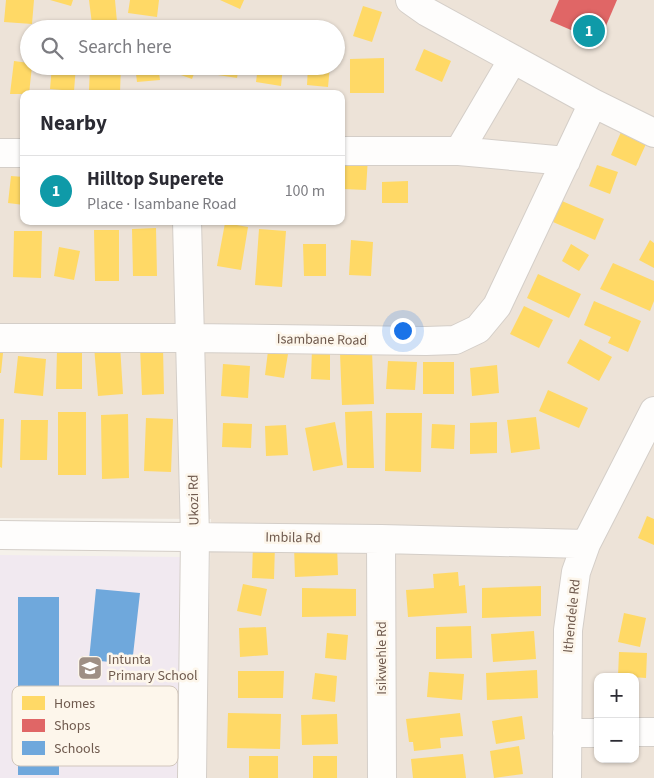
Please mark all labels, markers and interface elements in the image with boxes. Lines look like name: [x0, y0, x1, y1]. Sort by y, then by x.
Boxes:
pin: 1: [573, 12, 605, 50]
search box: [20, 20, 345, 75]
icon: search: [38, 34, 66, 62]
text: Search here: [78, 34, 172, 61]
text: Nearby: [40, 108, 107, 138]
text: Hilltop Superete: [87, 166, 224, 193]
text: 1: [52, 180, 60, 202]
text: 100 m: [285, 180, 325, 202]
text: Place · Isambane Road: [87, 193, 237, 215]
your location: [390, 318, 416, 344]
street label: Isambane Road: [277, 329, 367, 351]
street label: Ukozi Rd: [184, 474, 204, 526]
street label: Imbila Rd: [265, 528, 321, 548]
street label: Ithendele Rd: [558, 578, 586, 654]
street label: Isikwehle Rd: [372, 621, 392, 695]
place label: Intunta Primary School: [108, 650, 198, 686]
school or university icon: Intunta Primary School: [77, 655, 103, 681]
map controls: [594, 673, 639, 763]
button: +: [594, 673, 639, 718]
legend: [12, 686, 178, 766]
text: Homes: [54, 694, 95, 714]
text: Shops: [54, 716, 90, 736]
button: −: [594, 718, 639, 763]
text: Schools: [54, 739, 100, 759]

